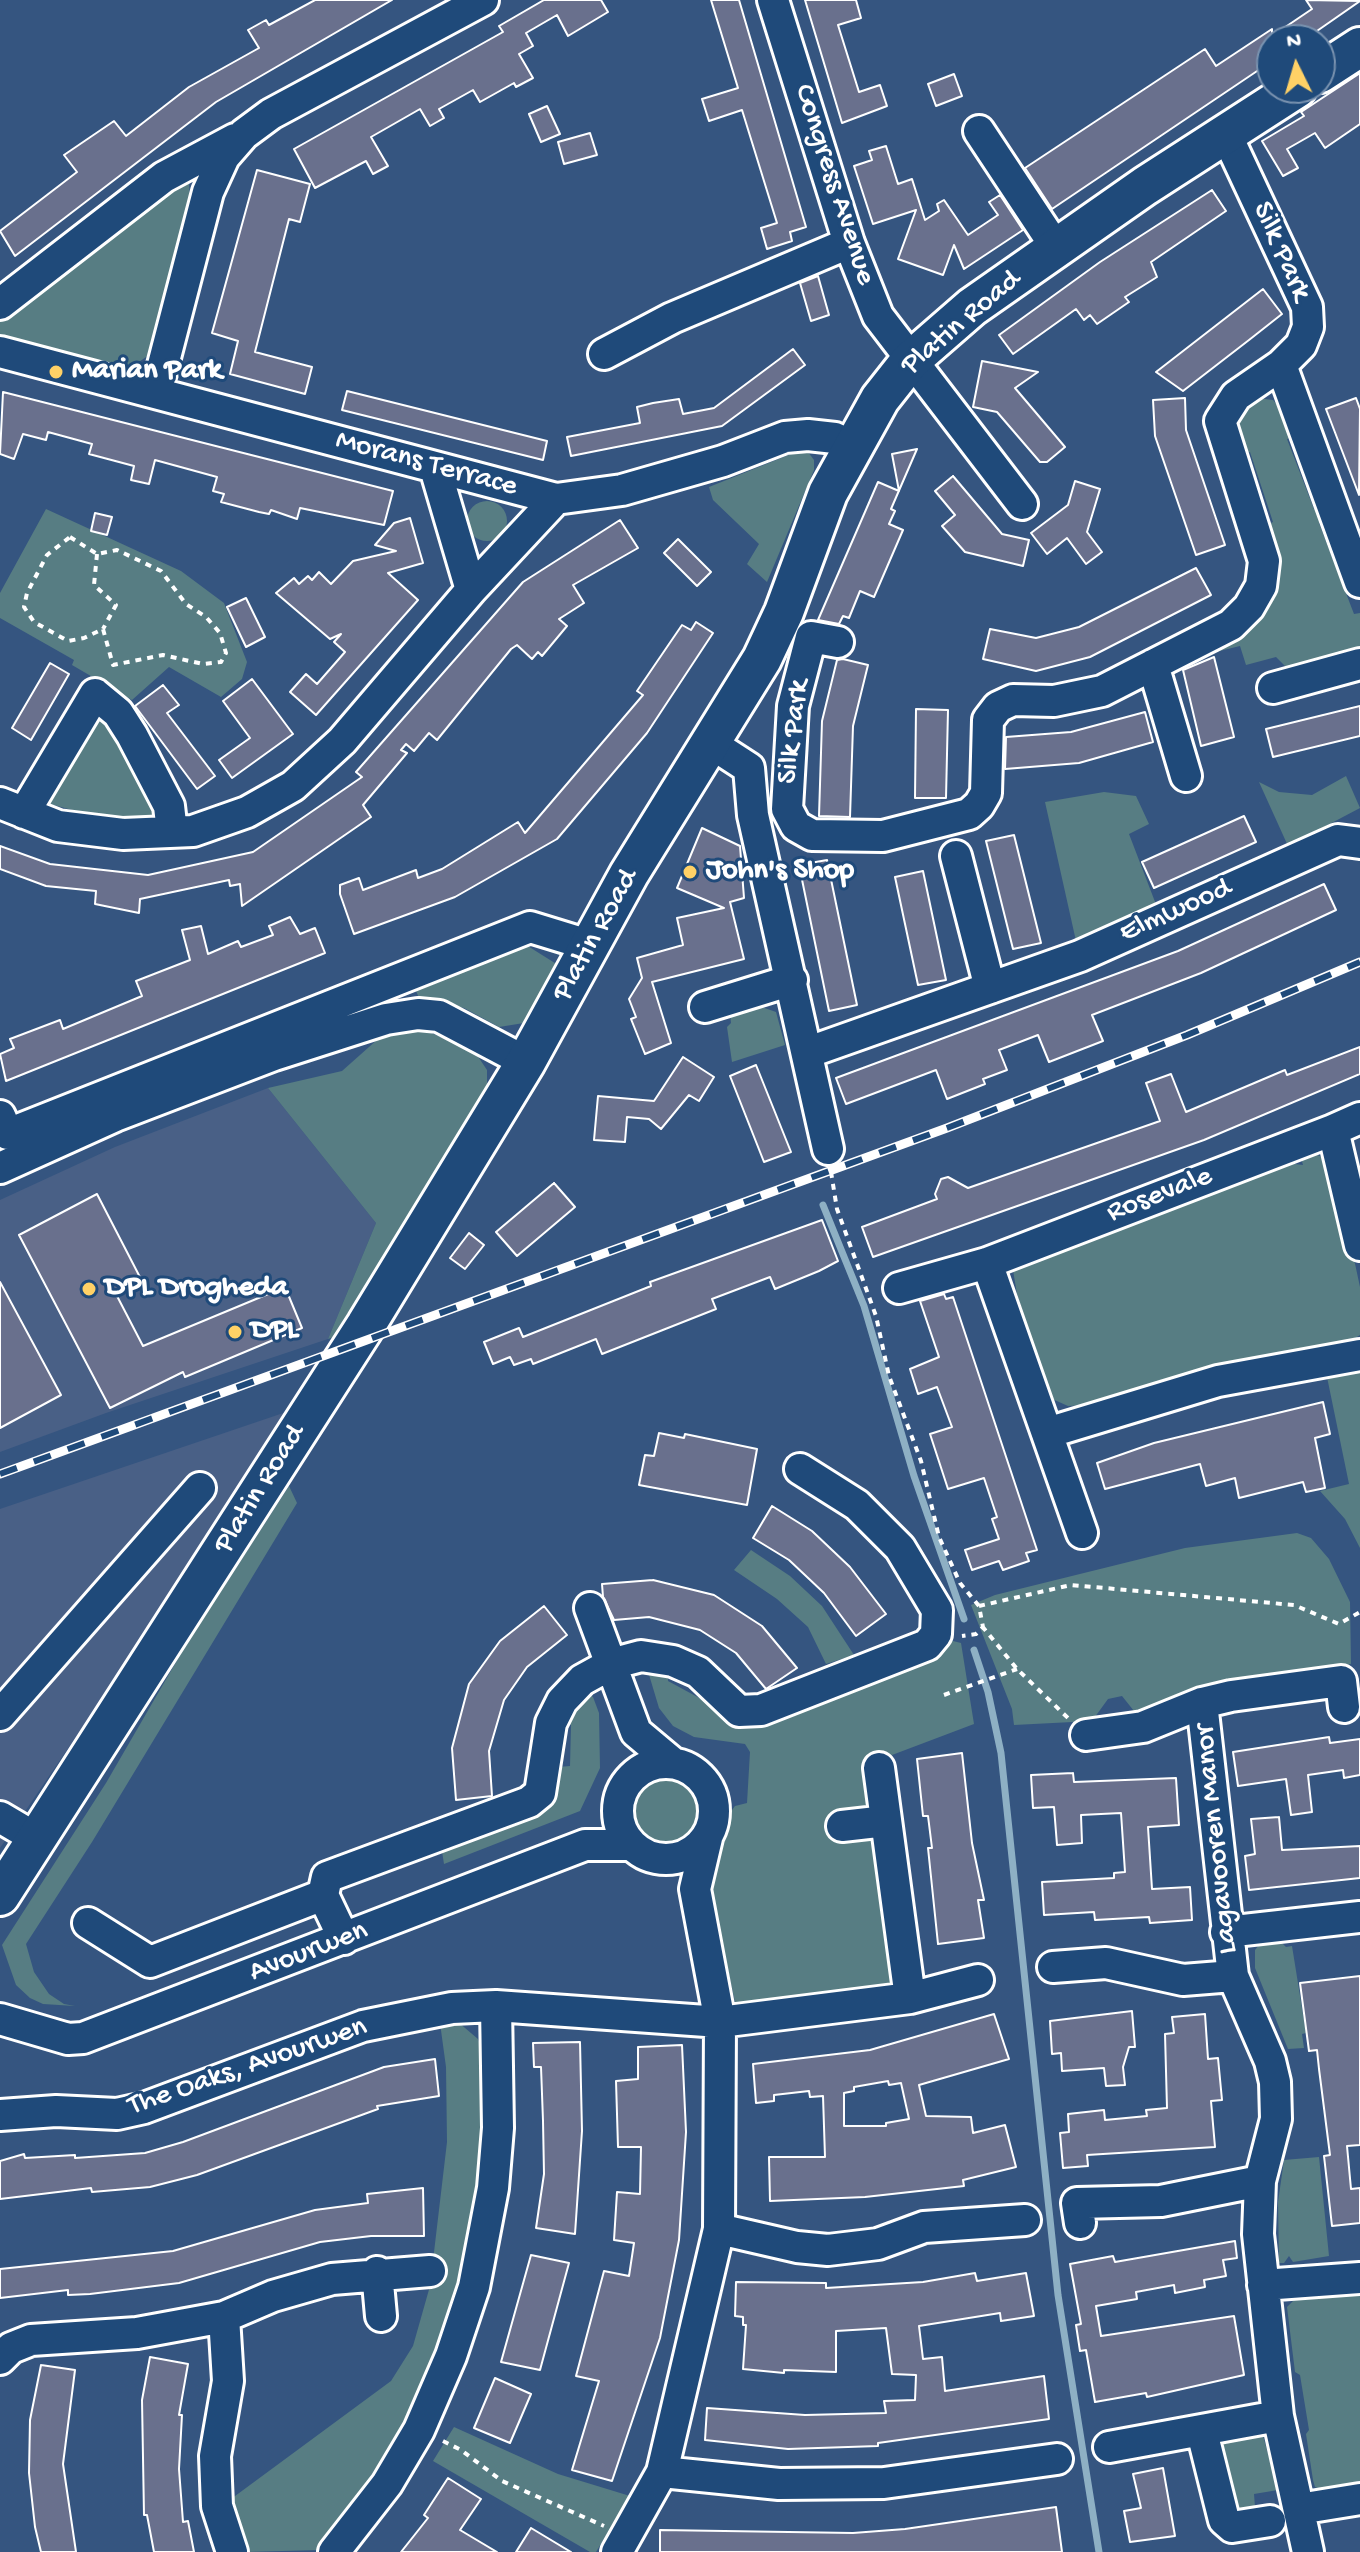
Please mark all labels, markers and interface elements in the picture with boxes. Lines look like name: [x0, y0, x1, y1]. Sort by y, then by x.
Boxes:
north arrow: [1256, 24, 1336, 104]
text: N: [1286, 29, 1302, 56]
street label: Congress Avenue: [784, 80, 882, 290]
street label: Silk Park: [1242, 197, 1318, 307]
street label: Platin Road: [895, 263, 1029, 385]
place label: Marian Park: [72, 354, 222, 390]
marker: Marian Park: [47, 363, 65, 381]
street label: Morans Terrace: [331, 423, 521, 507]
street label: Silk Park: [771, 678, 819, 786]
place label: John's Shop: [706, 854, 854, 890]
marker: John's Shop: [681, 863, 699, 881]
street label: Platin Road: [546, 864, 648, 1008]
street label: Elmwood: [1115, 871, 1237, 953]
street label: Rosevale: [1102, 1160, 1218, 1232]
place label: DPL Drogheda: [105, 1271, 288, 1307]
marker: DPL Drogheda: [80, 1280, 98, 1298]
place label: DPL: [251, 1314, 298, 1350]
marker: DPL: [226, 1323, 244, 1341]
street label: Platin Road: [207, 1419, 315, 1561]
street label: Lagavooren Manor: [1188, 1722, 1248, 1956]
street label: Avourwen: [245, 1914, 373, 1992]
street label: The Oaks, Avourwen: [124, 2010, 372, 2126]

